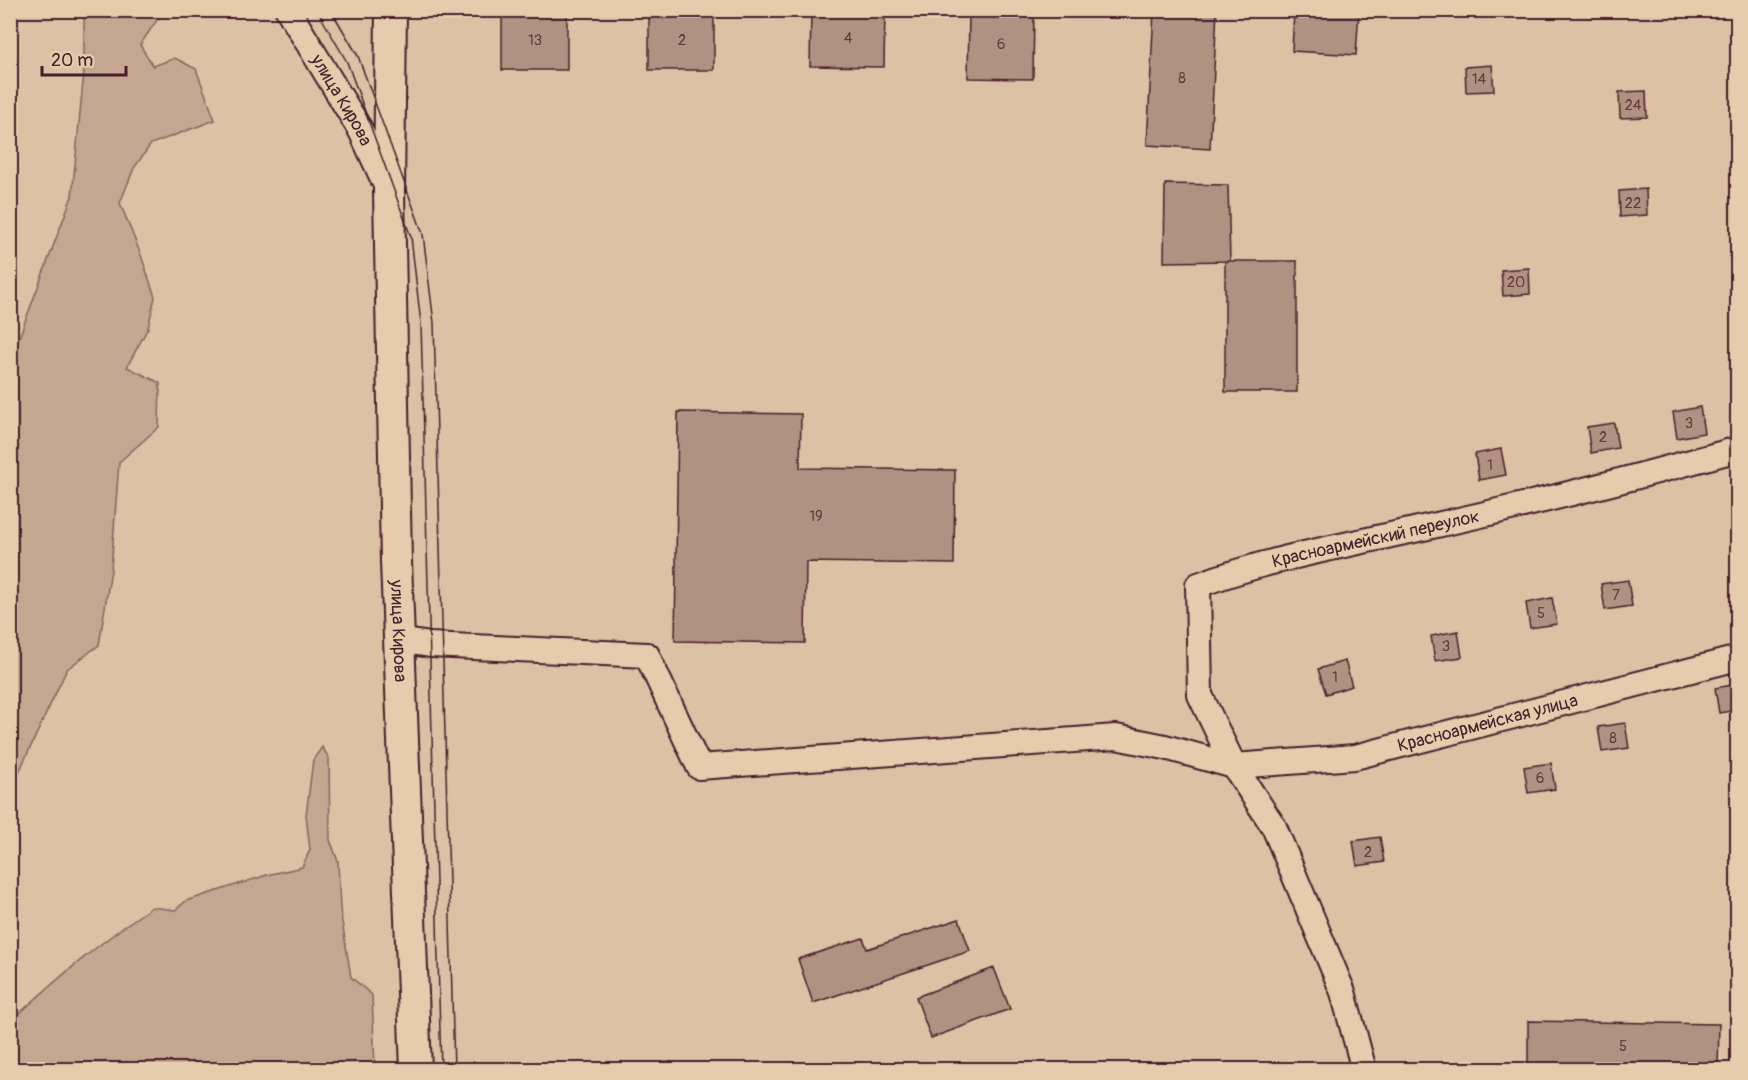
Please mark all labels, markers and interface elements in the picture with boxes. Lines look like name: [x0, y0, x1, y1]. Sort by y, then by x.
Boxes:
house number: 4: [844, 29, 853, 48]
house number: 13: [528, 31, 542, 50]
house number: 2: [678, 31, 686, 50]
house number: 6: [997, 35, 1005, 54]
scale bar: [42, 39, 126, 77]
text: 20 m: [51, 49, 93, 72]
street label: улица Кирова: [305, 49, 378, 149]
house number: 8: [1178, 69, 1186, 88]
house number: 14: [1472, 70, 1487, 89]
house number: 24: [1624, 96, 1642, 115]
house number: 22: [1625, 194, 1641, 213]
house number: 20: [1507, 273, 1525, 292]
house number: 3: [1685, 414, 1693, 433]
house number: 2: [1599, 428, 1607, 447]
house number: 1: [1487, 456, 1493, 475]
street label: Красноармейский переулок: [1269, 504, 1482, 573]
house number: 19: [809, 507, 823, 526]
street label: улица Кирова: [385, 578, 412, 683]
house number: 7: [1612, 586, 1620, 605]
house number: 5: [1537, 604, 1545, 623]
house number: 3: [1442, 637, 1450, 656]
house number: 1: [1332, 668, 1338, 687]
street label: Красноармейская улица: [1395, 688, 1580, 757]
house number: 8: [1609, 729, 1617, 748]
house number: 6: [1536, 769, 1544, 788]
house number: 2: [1364, 843, 1372, 862]
house number: 5: [1619, 1037, 1627, 1056]

